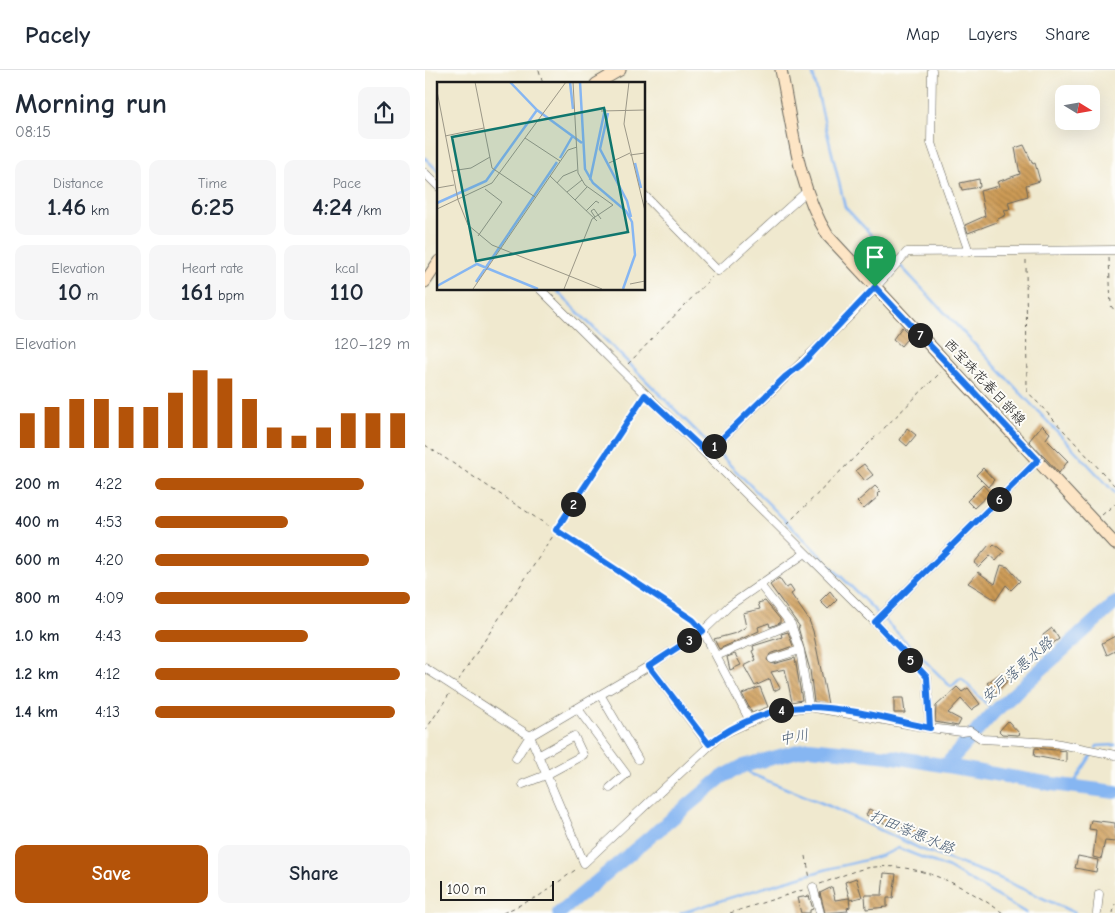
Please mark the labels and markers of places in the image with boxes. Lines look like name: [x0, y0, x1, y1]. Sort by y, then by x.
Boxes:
pin: [854, 236, 896, 287]
pin: 7: [907, 322, 933, 348]
pin: 1: [701, 434, 727, 458]
pin: 6: [987, 486, 1011, 512]
pin: 2: [561, 492, 585, 516]
pin: 3: [677, 628, 701, 652]
pin: 5: [897, 648, 923, 672]
pin: 4: [769, 698, 793, 722]

